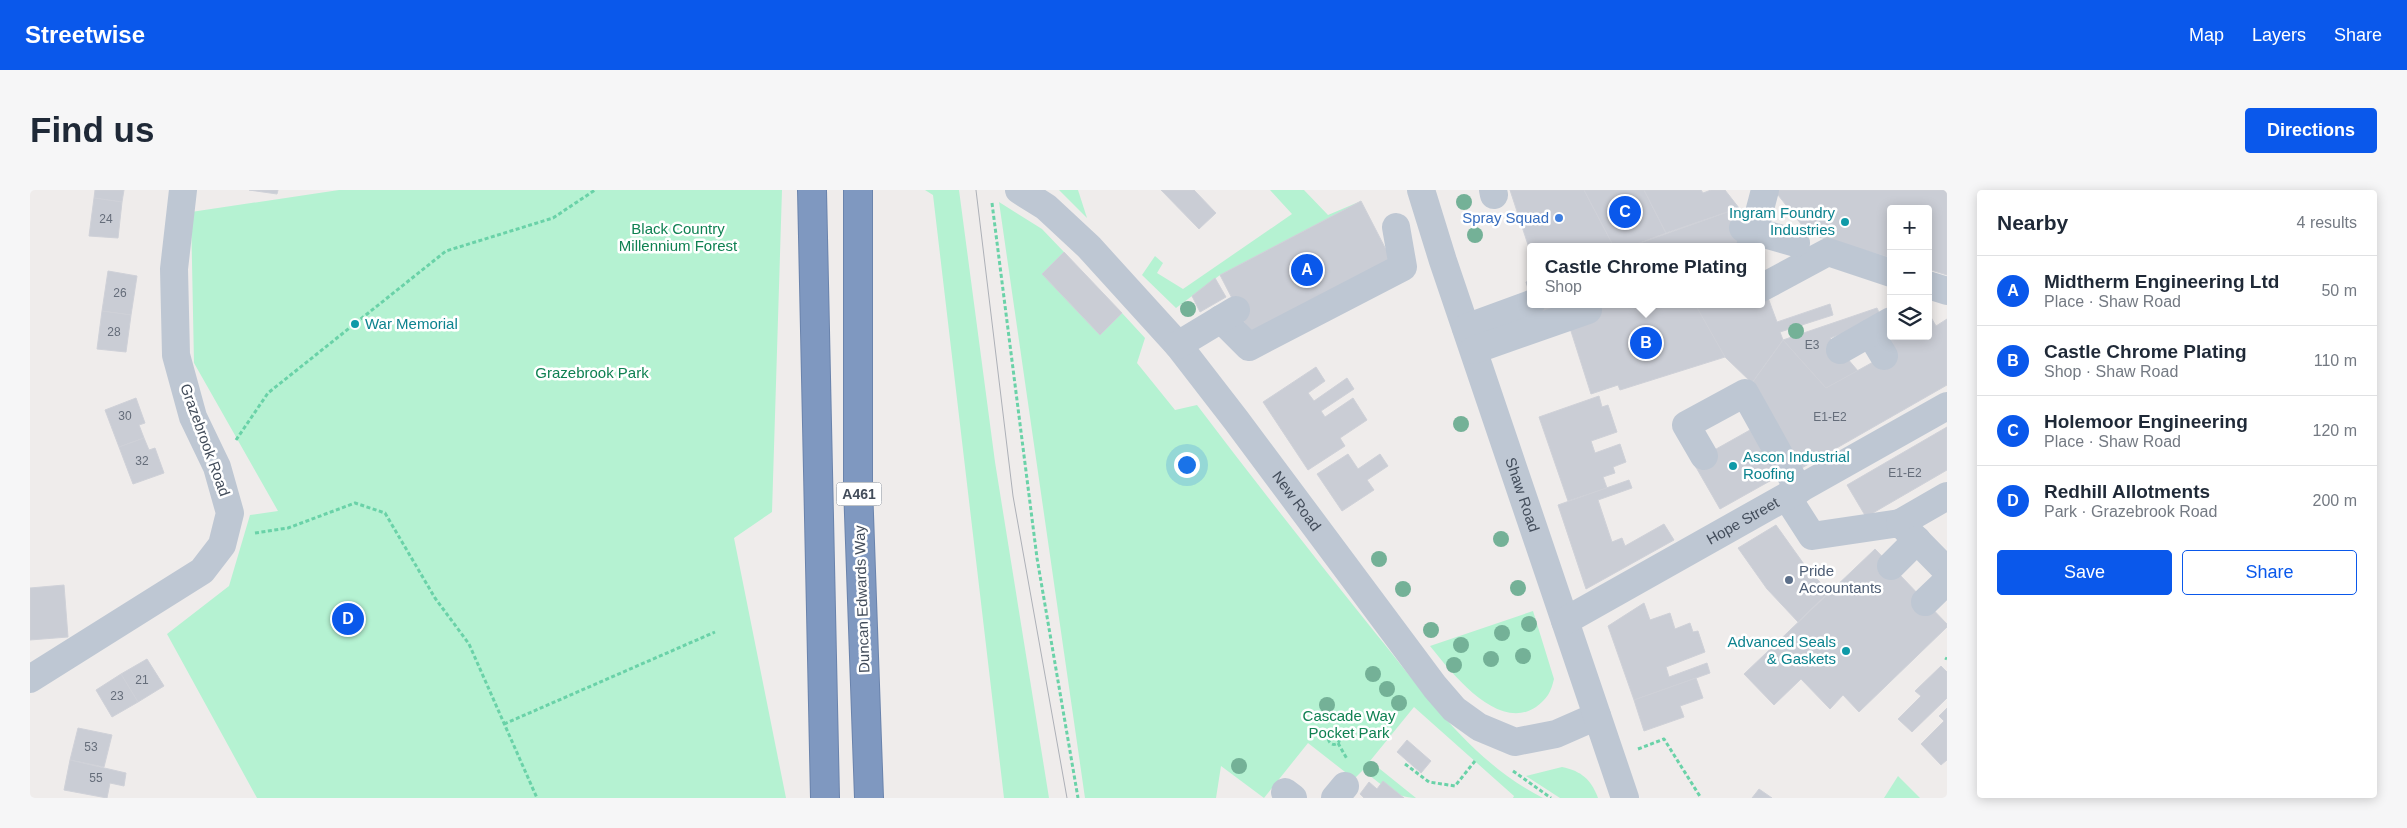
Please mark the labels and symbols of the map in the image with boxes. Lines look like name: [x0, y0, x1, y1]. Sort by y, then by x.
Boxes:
pin: C: [1609, 193, 1641, 231]
place label: Ingram Foundry Industries: [1729, 204, 1835, 238]
place label: Spray Squad: [1462, 209, 1549, 226]
house number: 24: [99, 212, 113, 226]
marker: Spray Squad: [1553, 212, 1565, 224]
marker: Ingram Foundry Industries: [1839, 216, 1851, 228]
park label: Black Country Millennium Forest: [619, 220, 738, 254]
pin: A: [1291, 251, 1323, 289]
house number: 26: [113, 286, 127, 300]
place label: War Memorial: [365, 315, 458, 332]
marker: War Memorial: [349, 318, 361, 330]
pin: B: [1630, 324, 1662, 362]
house number: 28: [107, 325, 121, 339]
house number: E3: [1805, 338, 1820, 352]
park label: Grazebrook Park: [535, 364, 649, 381]
street label: Grazebrook Road: [177, 381, 234, 498]
house number: 30: [118, 409, 132, 423]
house number: E1-E2: [1813, 410, 1847, 424]
place label: Ascon Industrial Roofing: [1743, 448, 1850, 482]
your location: [1174, 452, 1200, 478]
house number: 32: [135, 454, 149, 468]
street label: Shaw Road: [1502, 455, 1543, 534]
marker: Ascon Industrial Roofing: [1727, 460, 1739, 472]
house number: E1-E2: [1888, 466, 1922, 480]
street label: New Road: [1269, 468, 1325, 534]
road number: A461: [836, 482, 882, 506]
street label: Hope Street: [1703, 493, 1782, 548]
street label: Duncan Edwards Way: [850, 524, 873, 673]
place label: Pride Accountants: [1799, 562, 1882, 596]
marker: Pride Accountants: [1783, 574, 1795, 586]
pin: D: [332, 600, 364, 638]
place label: Advanced Seals & Gaskets: [1728, 633, 1836, 667]
marker: Advanced Seals & Gaskets: [1840, 645, 1852, 657]
house number: 21: [135, 673, 149, 687]
house number: 23: [110, 689, 124, 703]
park label: Cascade Way Pocket Park: [1303, 707, 1396, 741]
house number: 53: [84, 740, 98, 754]
house number: 55: [89, 771, 103, 785]

